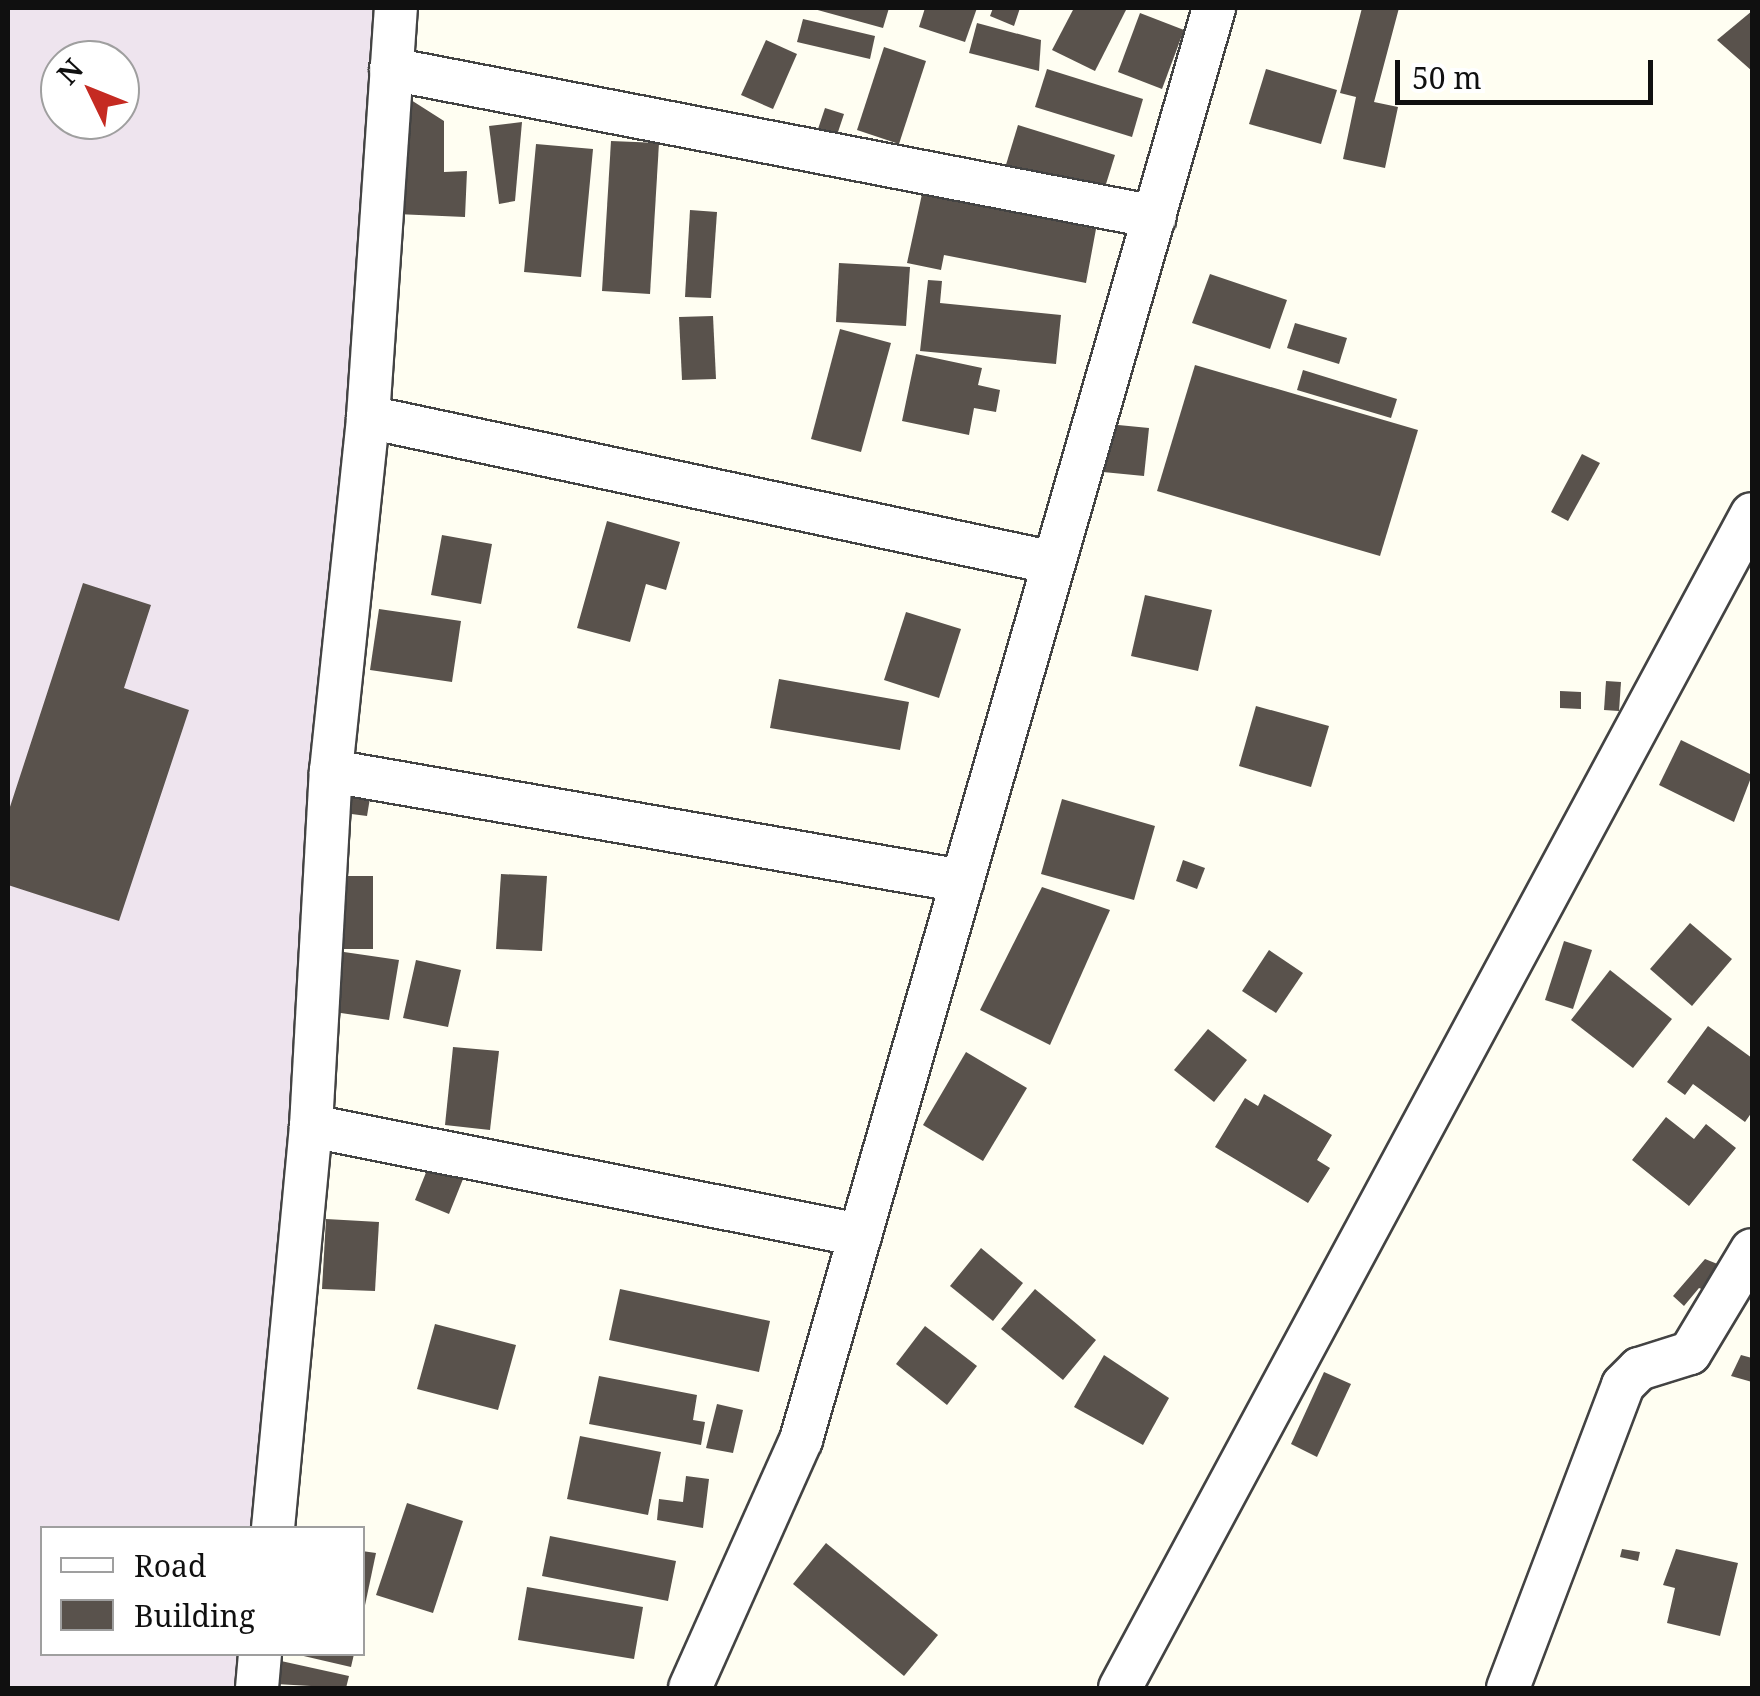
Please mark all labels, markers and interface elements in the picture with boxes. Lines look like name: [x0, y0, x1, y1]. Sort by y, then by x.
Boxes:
north arrow: [40, 40, 140, 140]
scale bar: [1400, 40, 1658, 102]
text: N: [48, 50, 91, 92]
text: 50 m: [1412, 57, 1482, 98]
legend: [40, 1526, 365, 1656]
text: Road: [134, 1545, 206, 1586]
text: Building: [134, 1595, 255, 1636]

